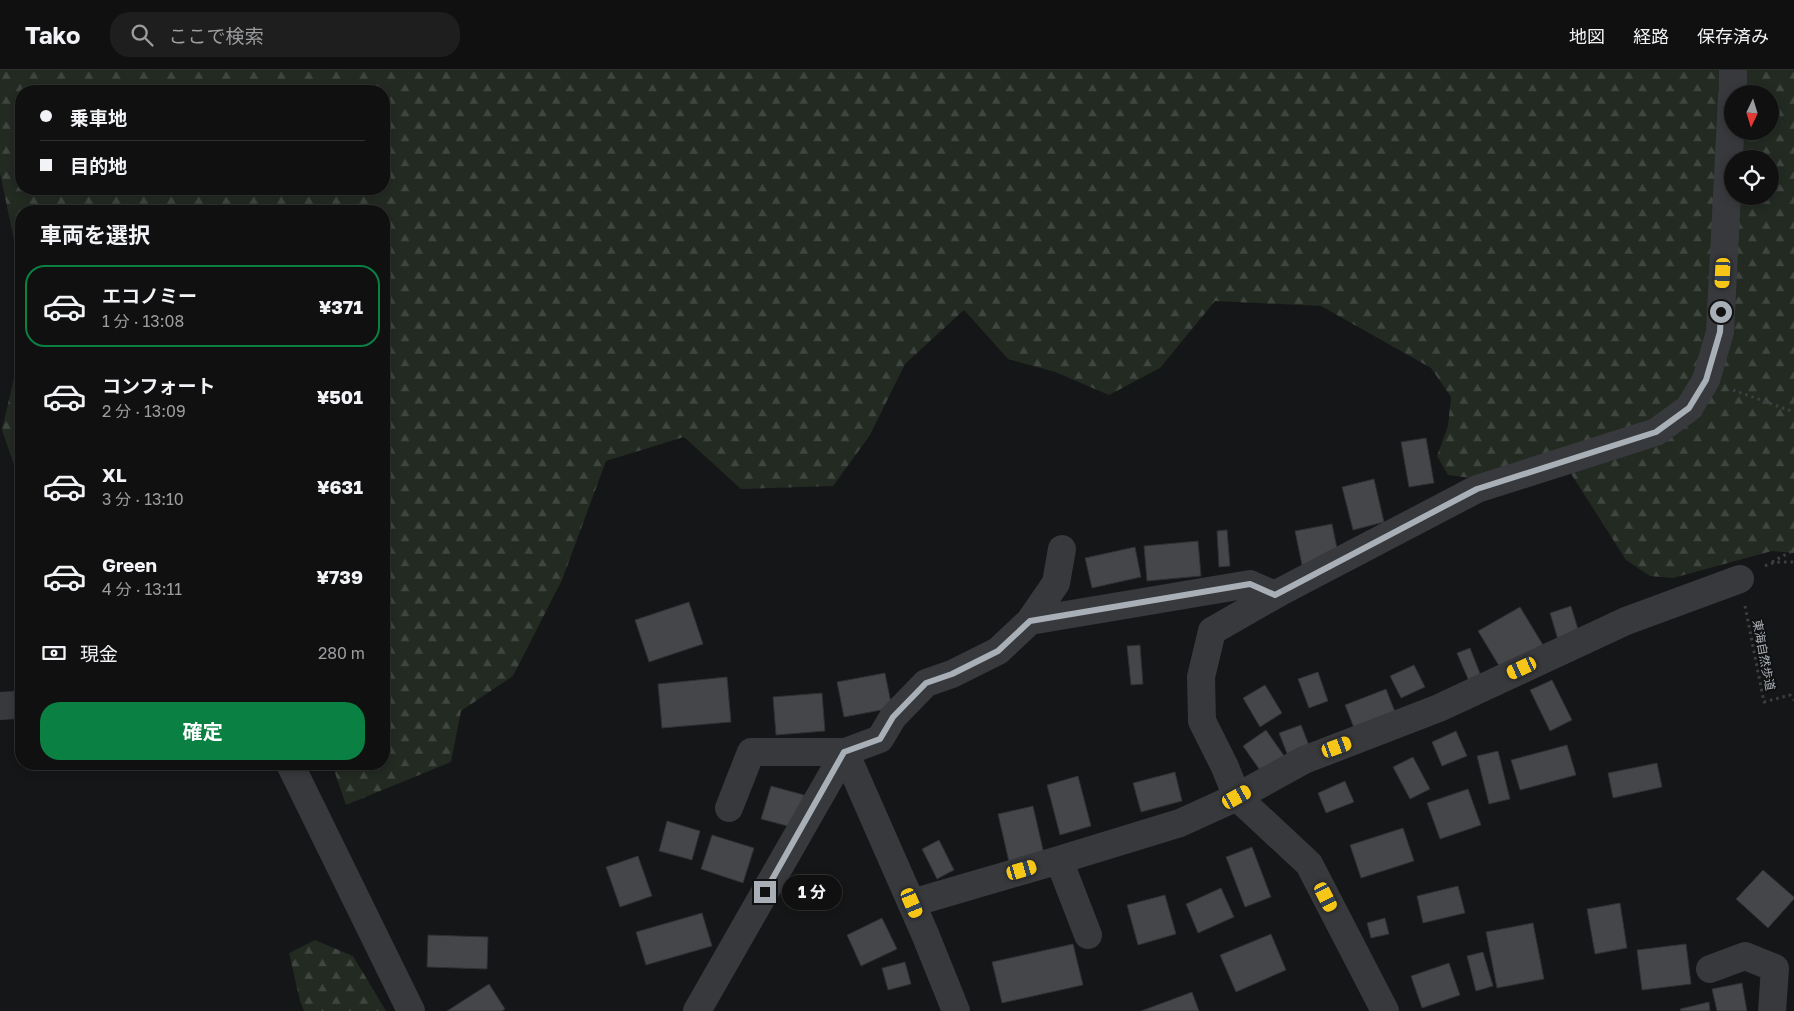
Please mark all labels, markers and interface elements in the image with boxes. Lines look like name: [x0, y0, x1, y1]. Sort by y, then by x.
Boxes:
search box: [110, 12, 460, 57]
text: Tako: [25, 20, 80, 49]
icon: search: [128, 21, 156, 49]
text: ここで検索: [168, 24, 263, 47]
text: 地図: [1569, 25, 1605, 47]
text: 経路: [1633, 25, 1669, 47]
text: 保存済み: [1697, 25, 1769, 47]
north arrow: [1724, 85, 1779, 140]
map controls: [1724, 85, 1779, 205]
text: 乗車地: [70, 106, 127, 129]
button: locate: [1724, 150, 1779, 205]
text: 目的地: [70, 154, 127, 177]
text: 車両を選択: [40, 221, 150, 248]
car: [1714, 258, 1731, 288]
icon: car: [42, 284, 87, 329]
text: エコノミー: [102, 284, 197, 307]
text: ¥371: [319, 295, 363, 318]
route start: [1710, 301, 1732, 323]
text: 1 分 · 13:08: [102, 311, 184, 331]
icon: car: [42, 374, 87, 419]
text: コンフォート: [102, 374, 215, 397]
text: ¥501: [317, 385, 363, 408]
text: 2 分 · 13:09: [102, 401, 186, 421]
text: XL: [102, 463, 127, 486]
icon: car: [42, 464, 87, 509]
text: ¥631: [317, 475, 363, 498]
text: 3 分 · 13:10: [102, 489, 184, 509]
text: Green: [102, 553, 157, 576]
icon: car: [42, 554, 87, 599]
text: ¥739: [316, 565, 363, 588]
text: 4 分 · 13:11: [102, 579, 182, 599]
street label: 東海自然歩道: [1750, 618, 1778, 692]
icon: cash: [40, 639, 68, 667]
text: 現金: [80, 642, 118, 665]
text: 280 m: [318, 643, 365, 663]
car: [1505, 655, 1538, 681]
button: 確定: [40, 702, 365, 760]
car: [1320, 735, 1353, 759]
car: [1220, 783, 1253, 811]
car: [1005, 859, 1038, 881]
callout: 1 分: [782, 874, 842, 910]
car: [1312, 880, 1339, 914]
route end: [754, 881, 776, 903]
text: 1 分: [798, 882, 826, 902]
car: [899, 886, 924, 920]

